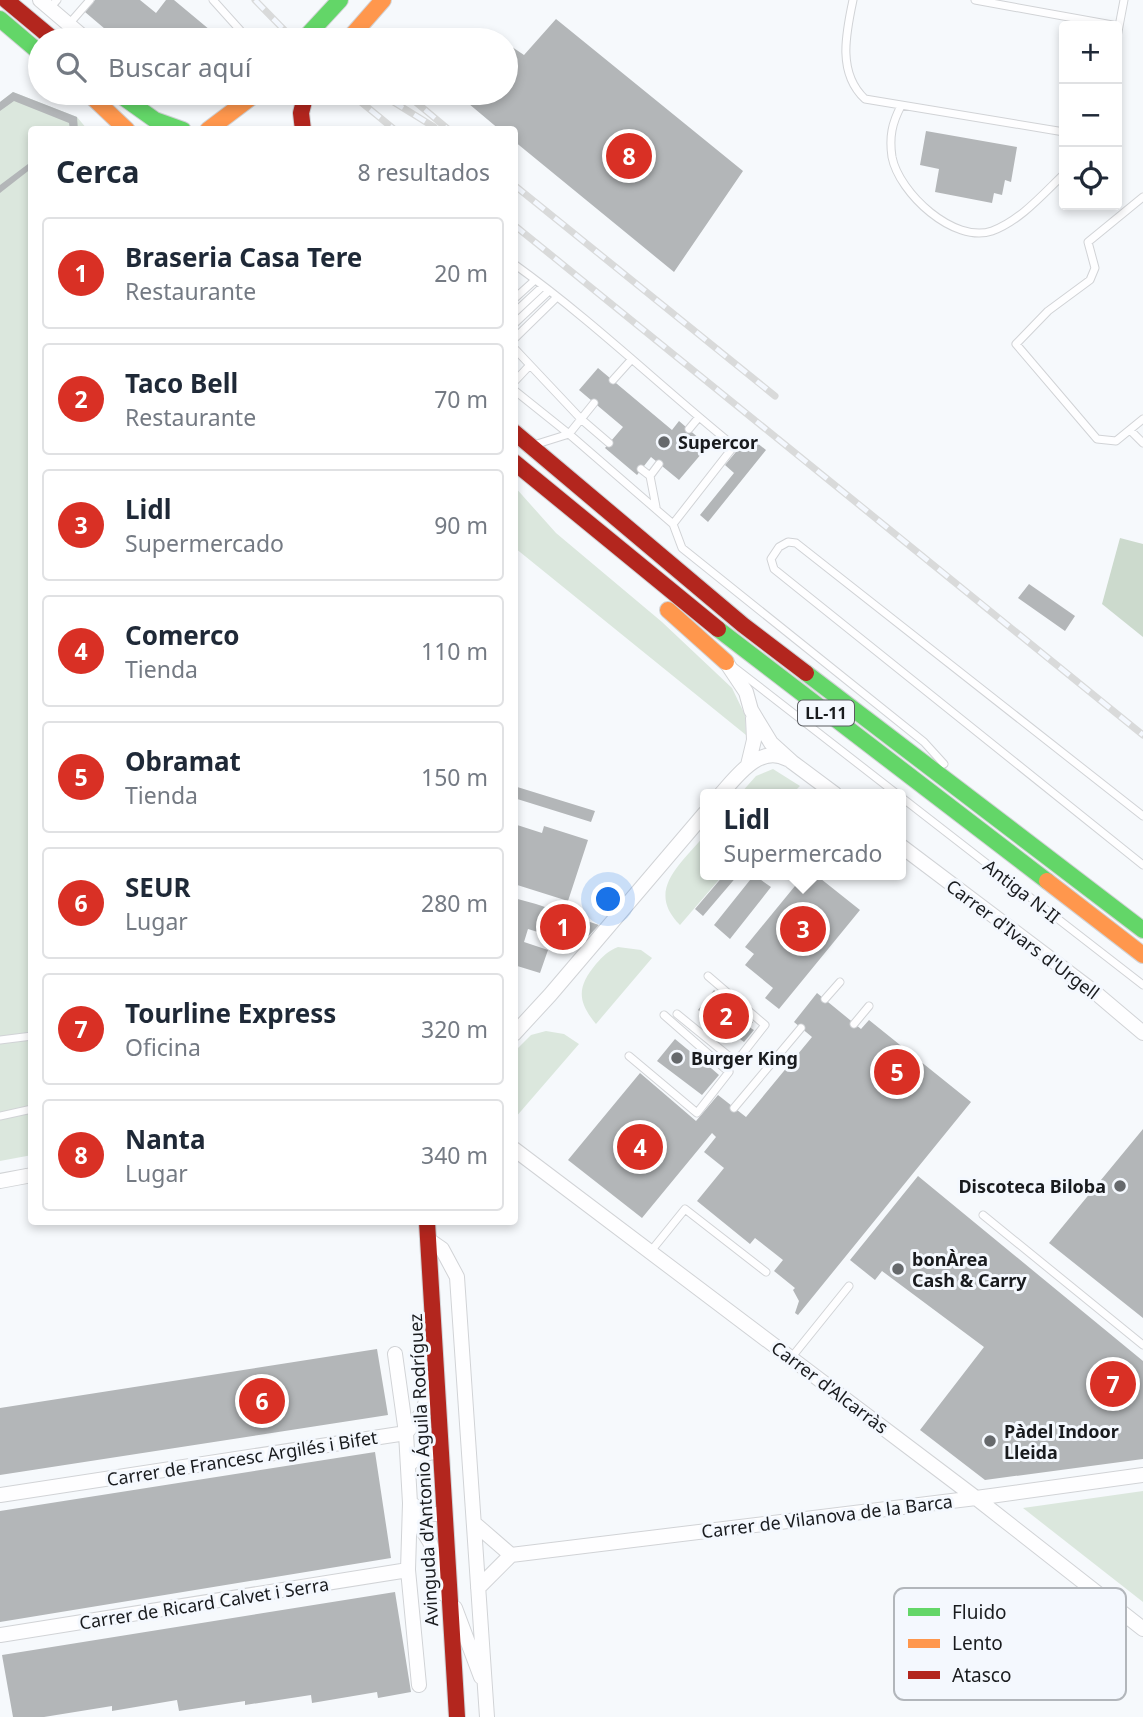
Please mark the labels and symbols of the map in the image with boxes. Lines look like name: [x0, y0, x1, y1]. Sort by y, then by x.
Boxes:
pin: 8: [606, 130, 652, 182]
place label: Supercor: [678, 430, 758, 454]
marker: Supercor: [656, 434, 672, 450]
road number: LL-11: [798, 700, 854, 726]
street label: Antiga N-II: [979, 853, 1065, 929]
street label: Carrer d'Ivars d'Urgell: [942, 874, 1104, 1004]
your location: [591, 882, 625, 916]
pin: 1: [540, 901, 586, 953]
pin: 3: [780, 903, 826, 955]
pin: 2: [703, 990, 749, 1042]
place label: Burger King: [691, 1046, 798, 1070]
pin: 5: [874, 1046, 920, 1098]
marker: Burger King: [669, 1050, 685, 1066]
pin: 4: [617, 1121, 663, 1173]
place label: Discoteca Biloba: [958, 1174, 1106, 1198]
marker: Discoteca Biloba: [1112, 1178, 1128, 1194]
place label: bonÀrea Cash & Carry: [912, 1247, 1027, 1292]
marker: bonÀrea Cash & Carry: [890, 1261, 906, 1277]
street label: Avinguda d'Antonio Águila Rodríguez: [403, 1313, 443, 1627]
street label: Carrer d'Alcarràs: [767, 1335, 893, 1439]
pin: 7: [1090, 1358, 1136, 1410]
pin: 6: [239, 1375, 285, 1427]
place label: Pàdel Indoor Lleida: [1004, 1419, 1119, 1464]
street label: Carrer de Francesc Argilés i Bifet: [105, 1425, 379, 1491]
marker: Pàdel Indoor Lleida: [982, 1433, 998, 1449]
street label: Carrer de Vilanova de la Barca: [700, 1489, 954, 1543]
street label: Carrer de Ricard Calvet i Serra: [78, 1571, 330, 1635]
legend: [894, 1588, 1126, 1700]
text: Fluido: [952, 1599, 1007, 1625]
text: Lento: [952, 1630, 1003, 1656]
text: Atasco: [952, 1662, 1011, 1688]

